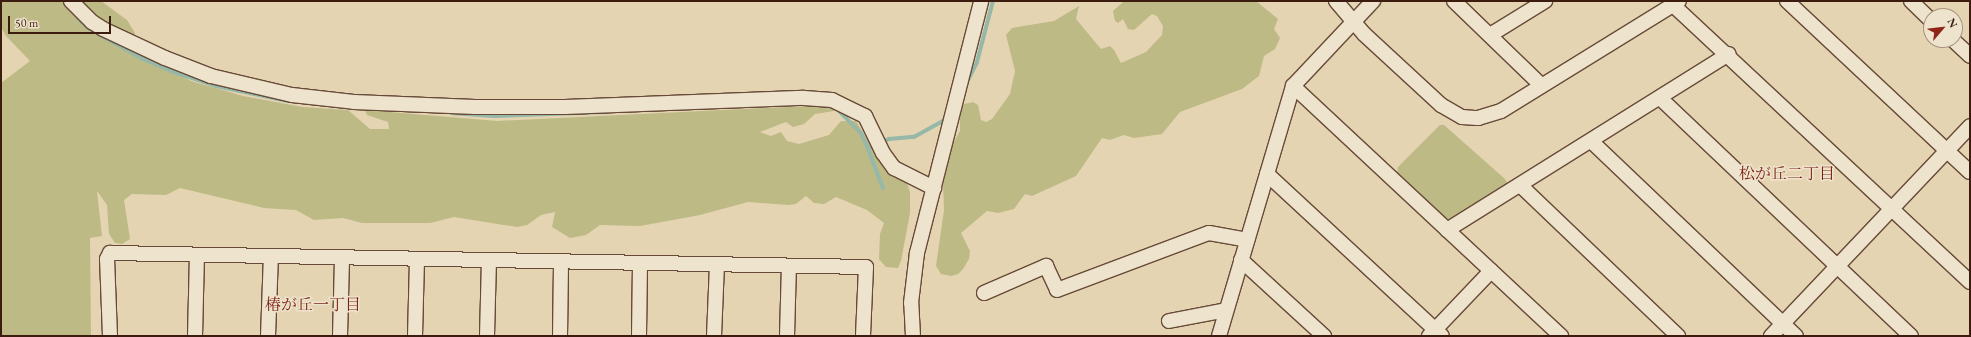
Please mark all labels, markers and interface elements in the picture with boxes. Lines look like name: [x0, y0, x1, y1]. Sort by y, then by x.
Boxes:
scale bar: [10, 8, 113, 34]
north arrow: [1923, 8, 1963, 48]
text: 50 m: [15, 15, 38, 31]
text: N: [1944, 16, 1961, 30]
district label: 松が丘二丁目: [1739, 164, 1835, 184]
district label: 椿が丘一丁目: [265, 295, 361, 315]

